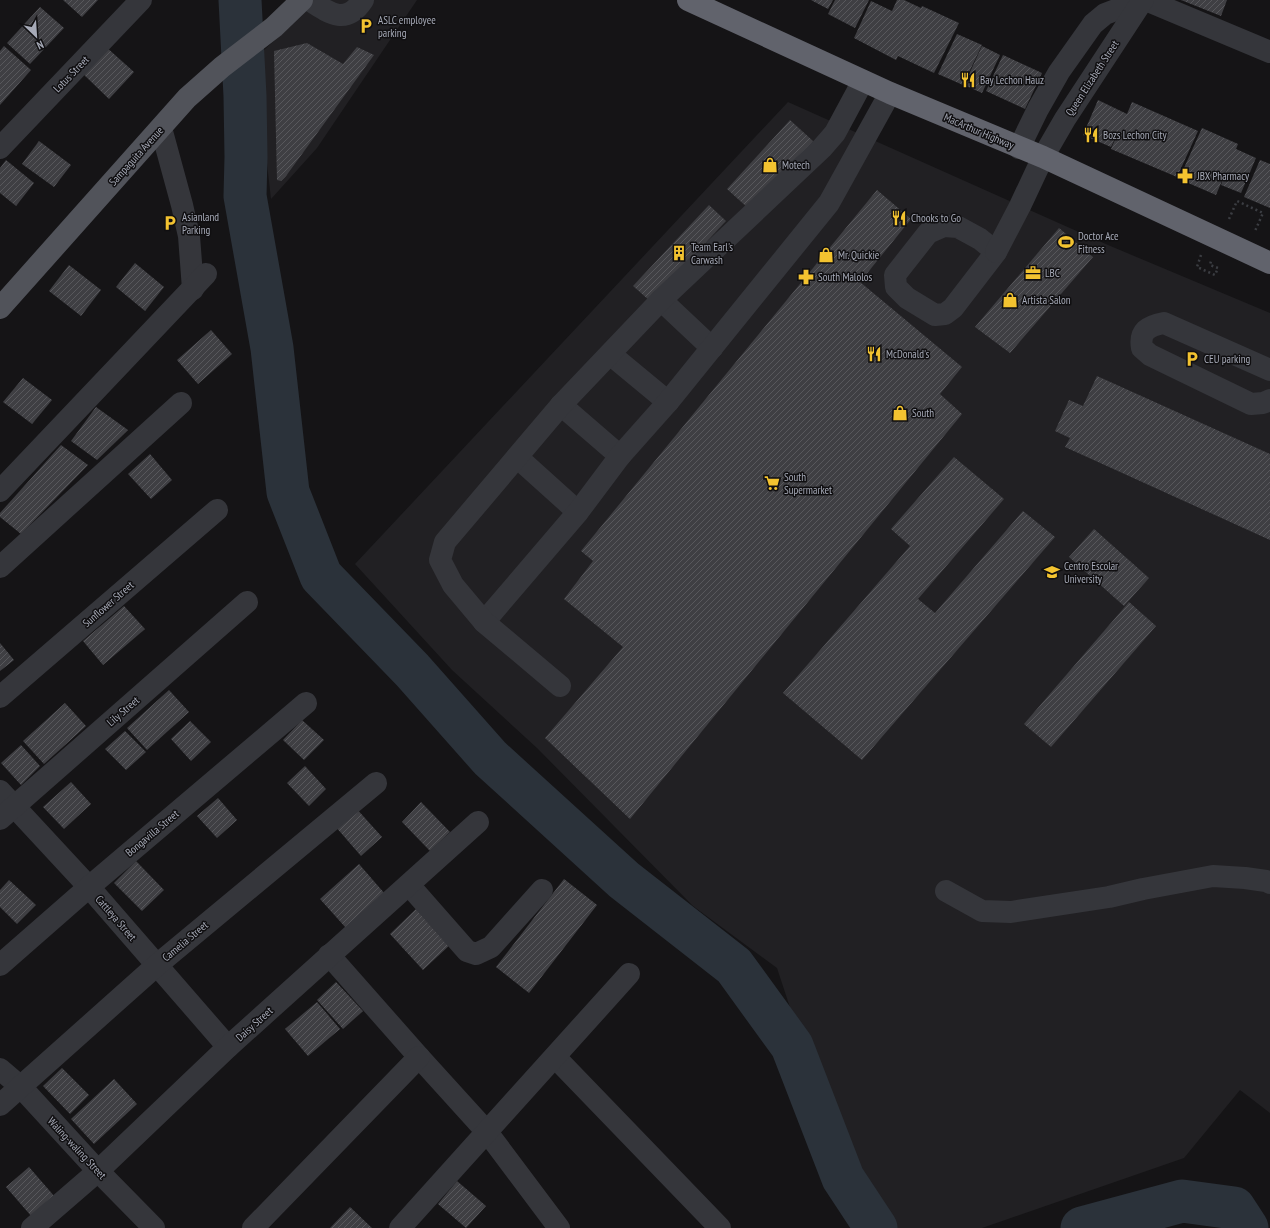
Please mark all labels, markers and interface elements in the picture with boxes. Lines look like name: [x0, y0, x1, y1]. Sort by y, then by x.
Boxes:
place label: ASLC employee parking: [378, 13, 436, 40]
north arrow: [16, 16, 56, 56]
parking icon: ASLC employee parking: [357, 17, 375, 35]
text: N: [35, 37, 46, 53]
street label: Queen Elizabeth Street: [1062, 38, 1122, 118]
street label: Lotus Street: [50, 53, 92, 95]
restaurant icon: Bay Lechon Hauz: [959, 71, 977, 89]
place label: Bay Lechon Hauz: [980, 73, 1044, 87]
street label: MacArthur Highway: [942, 110, 1017, 152]
street label: Sampaguita Avenue: [106, 123, 166, 188]
restaurant icon: Bozs Lechon City: [1082, 126, 1100, 144]
place label: Bozs Lechon City: [1103, 128, 1167, 142]
shop icon: Motech: [761, 156, 779, 174]
place label: Motech: [782, 158, 810, 172]
pharmacy icon: JBX Pharmacy: [1176, 167, 1194, 185]
place label: JBX Pharmacy: [1196, 169, 1250, 183]
restaurant icon: Chooks to Go: [890, 209, 908, 227]
place label: Asianland Parking: [182, 210, 219, 237]
place label: Chooks to Go: [911, 211, 961, 225]
parking icon: Asianland Parking: [161, 214, 179, 232]
place label: Doctor Ace Fitness: [1078, 229, 1119, 256]
sports icon: Doctor Ace Fitness: [1057, 233, 1075, 251]
place label: Team Earl's Carwash: [691, 240, 733, 267]
building icon: Team Earl's Carwash: [670, 244, 688, 262]
shop icon: Mr. Quickie: [817, 246, 835, 264]
place label: Mr. Quickie: [838, 248, 880, 262]
office icon: LBC: [1024, 264, 1042, 282]
place label: LBC: [1045, 266, 1060, 280]
pharmacy icon: South Malolos: [797, 268, 815, 286]
place label: South Malolos: [818, 270, 872, 284]
shop icon: Artista Salon: [1001, 291, 1019, 309]
place label: Artista Salon: [1022, 293, 1071, 307]
restaurant icon: McDonald's: [865, 345, 883, 363]
place label: McDonald's: [886, 347, 929, 361]
parking icon: CEU parking: [1183, 350, 1201, 368]
place label: CEU parking: [1204, 352, 1251, 366]
shop icon: South: [891, 404, 909, 422]
place label: South: [912, 406, 934, 420]
place label: South Supermarket: [784, 470, 832, 497]
supermarket icon: South Supermarket: [763, 474, 781, 492]
place label: Centro Escolar University: [1064, 559, 1118, 586]
school or university icon: Centro Escolar University: [1043, 563, 1061, 581]
street label: Sunflower Street: [80, 578, 136, 630]
street label: Lily Street: [104, 693, 142, 729]
street label: Bongavilla Street: [123, 807, 181, 859]
street label: Cattleya Street: [92, 892, 140, 944]
street label: Camelia Street: [159, 918, 211, 964]
street label: Daisy Street: [233, 1004, 275, 1044]
street label: Waling-waling Street: [45, 1114, 109, 1182]

